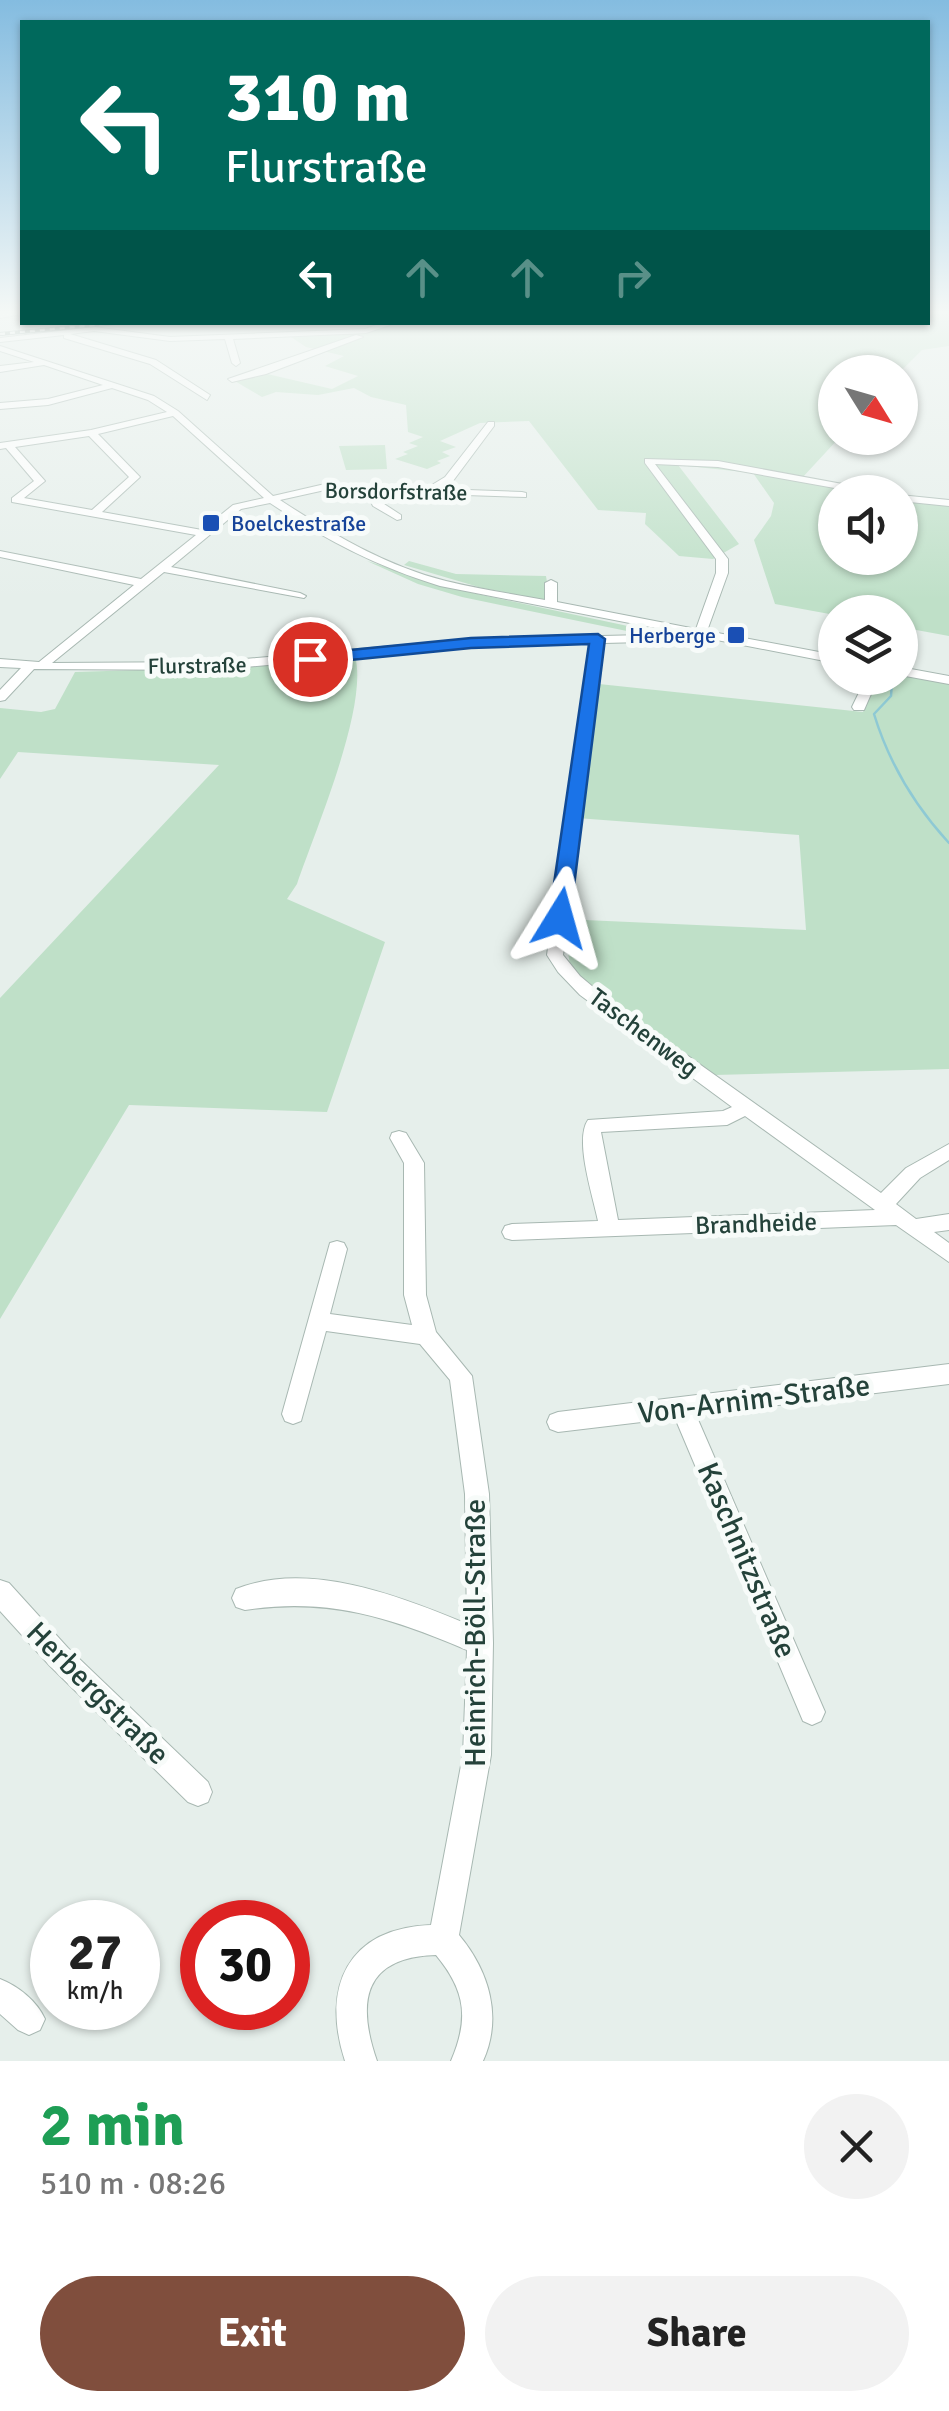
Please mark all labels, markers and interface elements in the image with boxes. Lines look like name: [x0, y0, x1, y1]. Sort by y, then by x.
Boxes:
text: 310 m: [225, 54, 410, 140]
icon: left: [60, 60, 190, 190]
text: Flurstraße: [225, 140, 428, 195]
icon: left: [290, 250, 345, 305]
icon: ahead: [395, 250, 450, 305]
icon: ahead: [500, 250, 555, 305]
icon: right: [605, 250, 660, 305]
north arrow: [818, 355, 918, 455]
map controls: [818, 355, 918, 695]
button: sound: [818, 475, 918, 575]
street label: Borsdorfstraße: [324, 477, 468, 506]
place label: Boelckestraße: [231, 510, 366, 537]
marker: Boelckestraße: [200, 512, 222, 534]
button: layers: [818, 595, 918, 695]
pin: [268, 617, 353, 702]
place label: Herberge: [629, 622, 716, 649]
marker: Herberge: [725, 624, 747, 646]
icon: arrive: [283, 632, 338, 687]
street label: Flurstraße: [147, 651, 247, 680]
position arrow: [508, 866, 612, 970]
street label: Taschenweg: [583, 981, 704, 1084]
street label: Brandheide: [695, 1206, 818, 1241]
street label: Von-Arnim-Straße: [636, 1367, 872, 1432]
street label: Kaschnitzstraße: [689, 1457, 804, 1664]
street label: Heinrich-Böll-Straße: [457, 1499, 494, 1767]
street label: Herbergstraße: [18, 1614, 177, 1773]
speed limit sign: 30: [180, 1900, 310, 2030]
text: 27: [68, 1922, 122, 1984]
text: km/h: [67, 1975, 123, 2006]
text: 2 min: [40, 2089, 185, 2163]
button: close: [804, 2094, 909, 2199]
text: 510 m · 08:26: [40, 2164, 226, 2203]
button: Exit: [40, 2276, 465, 2391]
button: Share: [485, 2276, 909, 2391]

